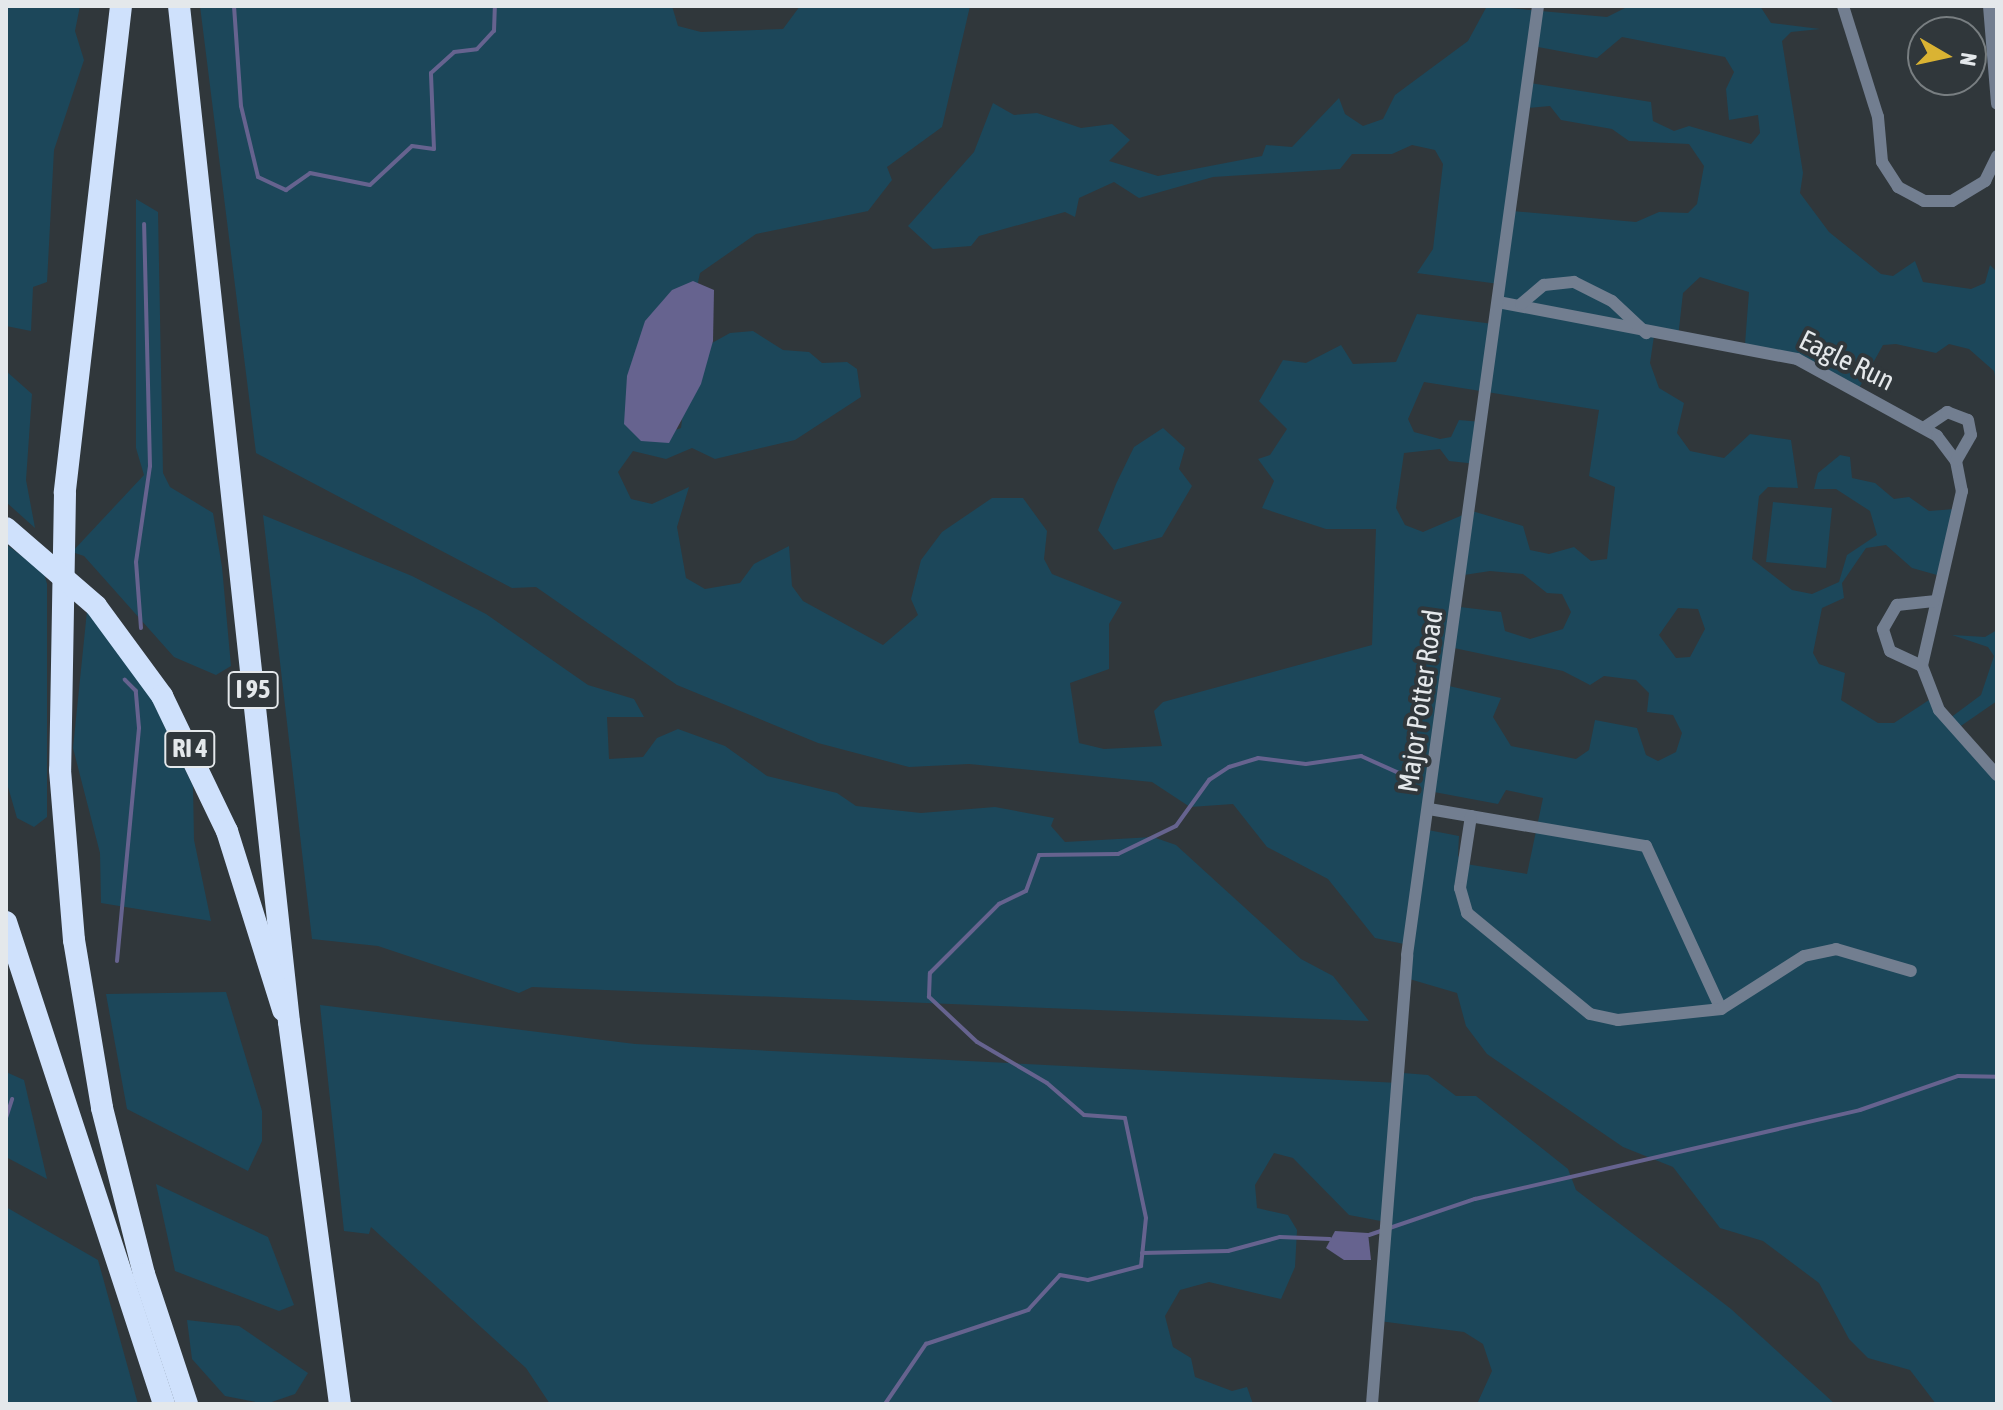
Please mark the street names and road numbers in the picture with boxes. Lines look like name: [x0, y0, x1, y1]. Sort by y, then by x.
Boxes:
street label: Eagle Run: [1794, 323, 1900, 397]
street label: Major Potter Road: [1391, 607, 1449, 795]
road number: I 95: [227, 668, 279, 712]
road number: RI 4: [164, 727, 216, 771]

